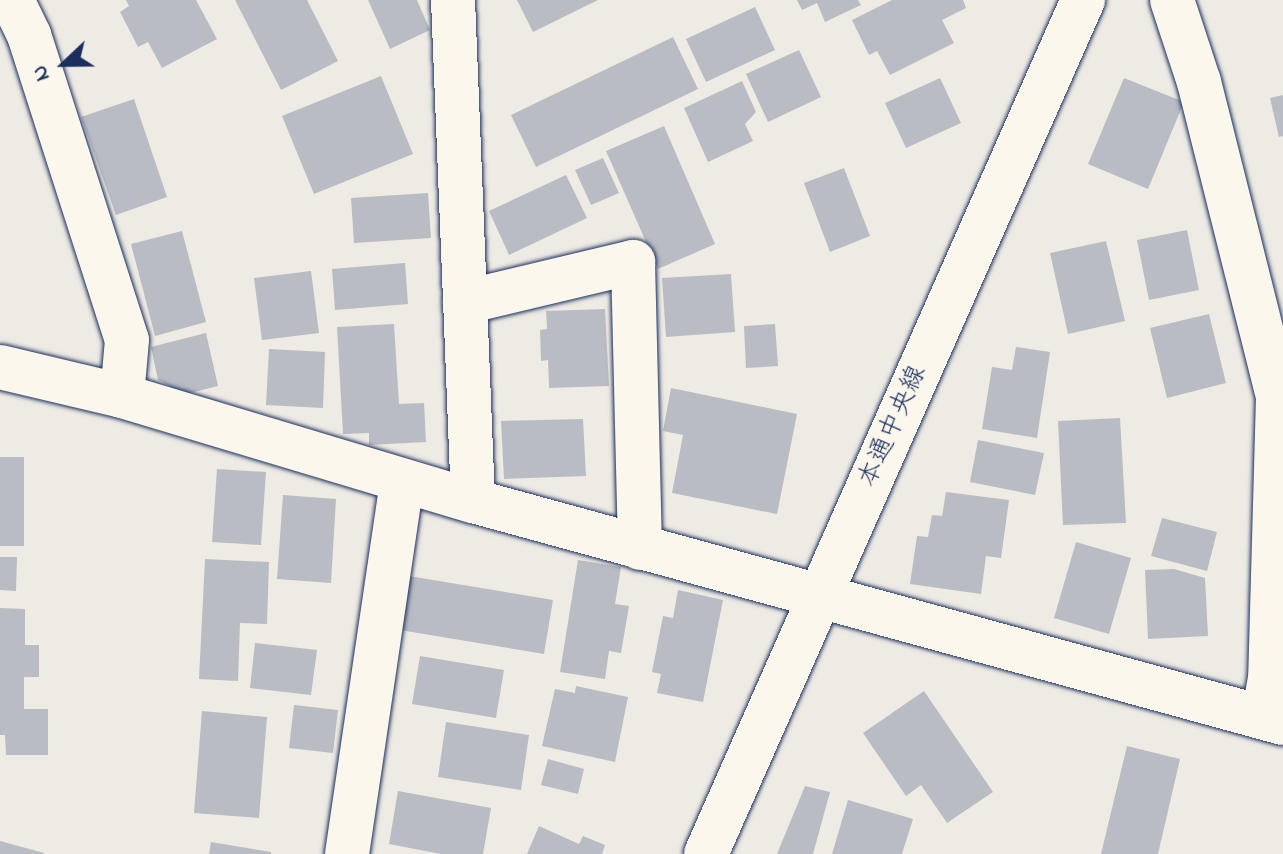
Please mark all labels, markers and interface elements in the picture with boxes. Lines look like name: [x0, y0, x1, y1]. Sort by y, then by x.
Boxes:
north arrow: [24, 24, 104, 104]
text: N: [24, 60, 59, 86]
street label: 本通中央線: [853, 361, 935, 493]

